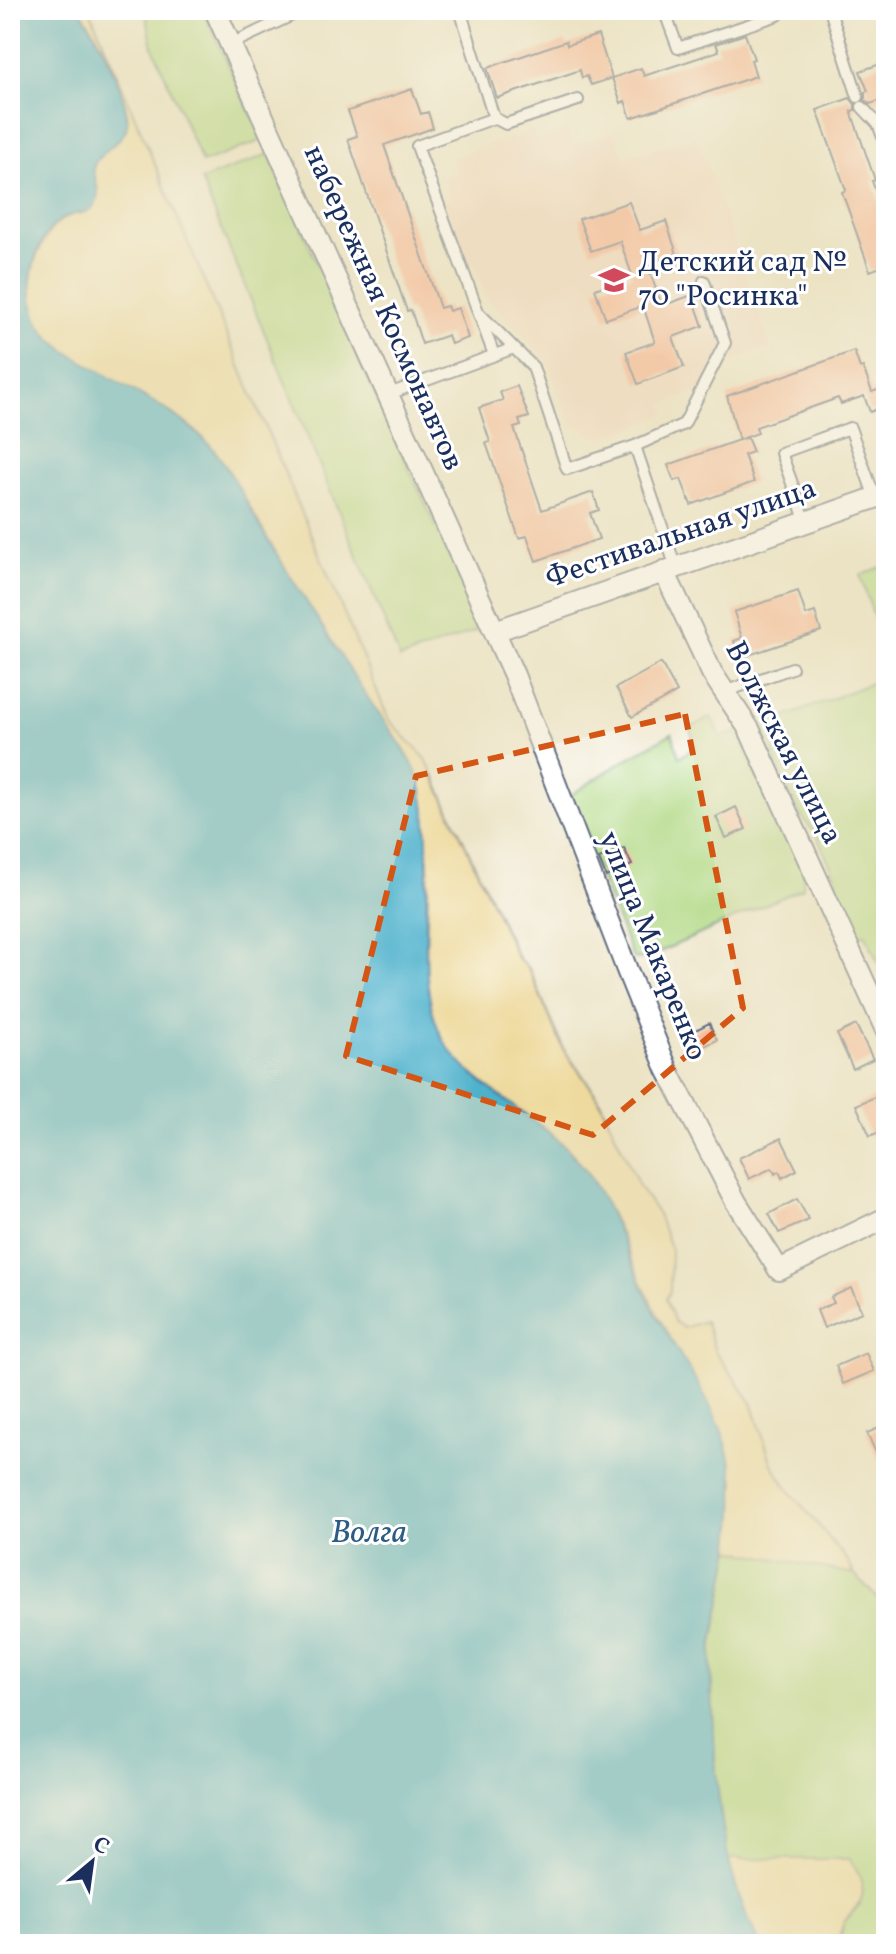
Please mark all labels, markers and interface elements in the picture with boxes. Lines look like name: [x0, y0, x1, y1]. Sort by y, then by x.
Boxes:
street label: набережная Космонавтов: [292, 139, 474, 477]
place label: Детский сад № 70 "Росинка": [638, 242, 847, 318]
school or university icon: Детский сад № 70 "Росинка": [597, 263, 631, 297]
street label: Фестивальная улица: [540, 468, 822, 600]
street label: Волжская улица: [714, 634, 852, 852]
street label: улица Макаренко: [587, 825, 717, 1067]
water label: Волга: [331, 1512, 407, 1556]
north arrow: [52, 1822, 132, 1902]
text: С: [87, 1830, 114, 1864]

